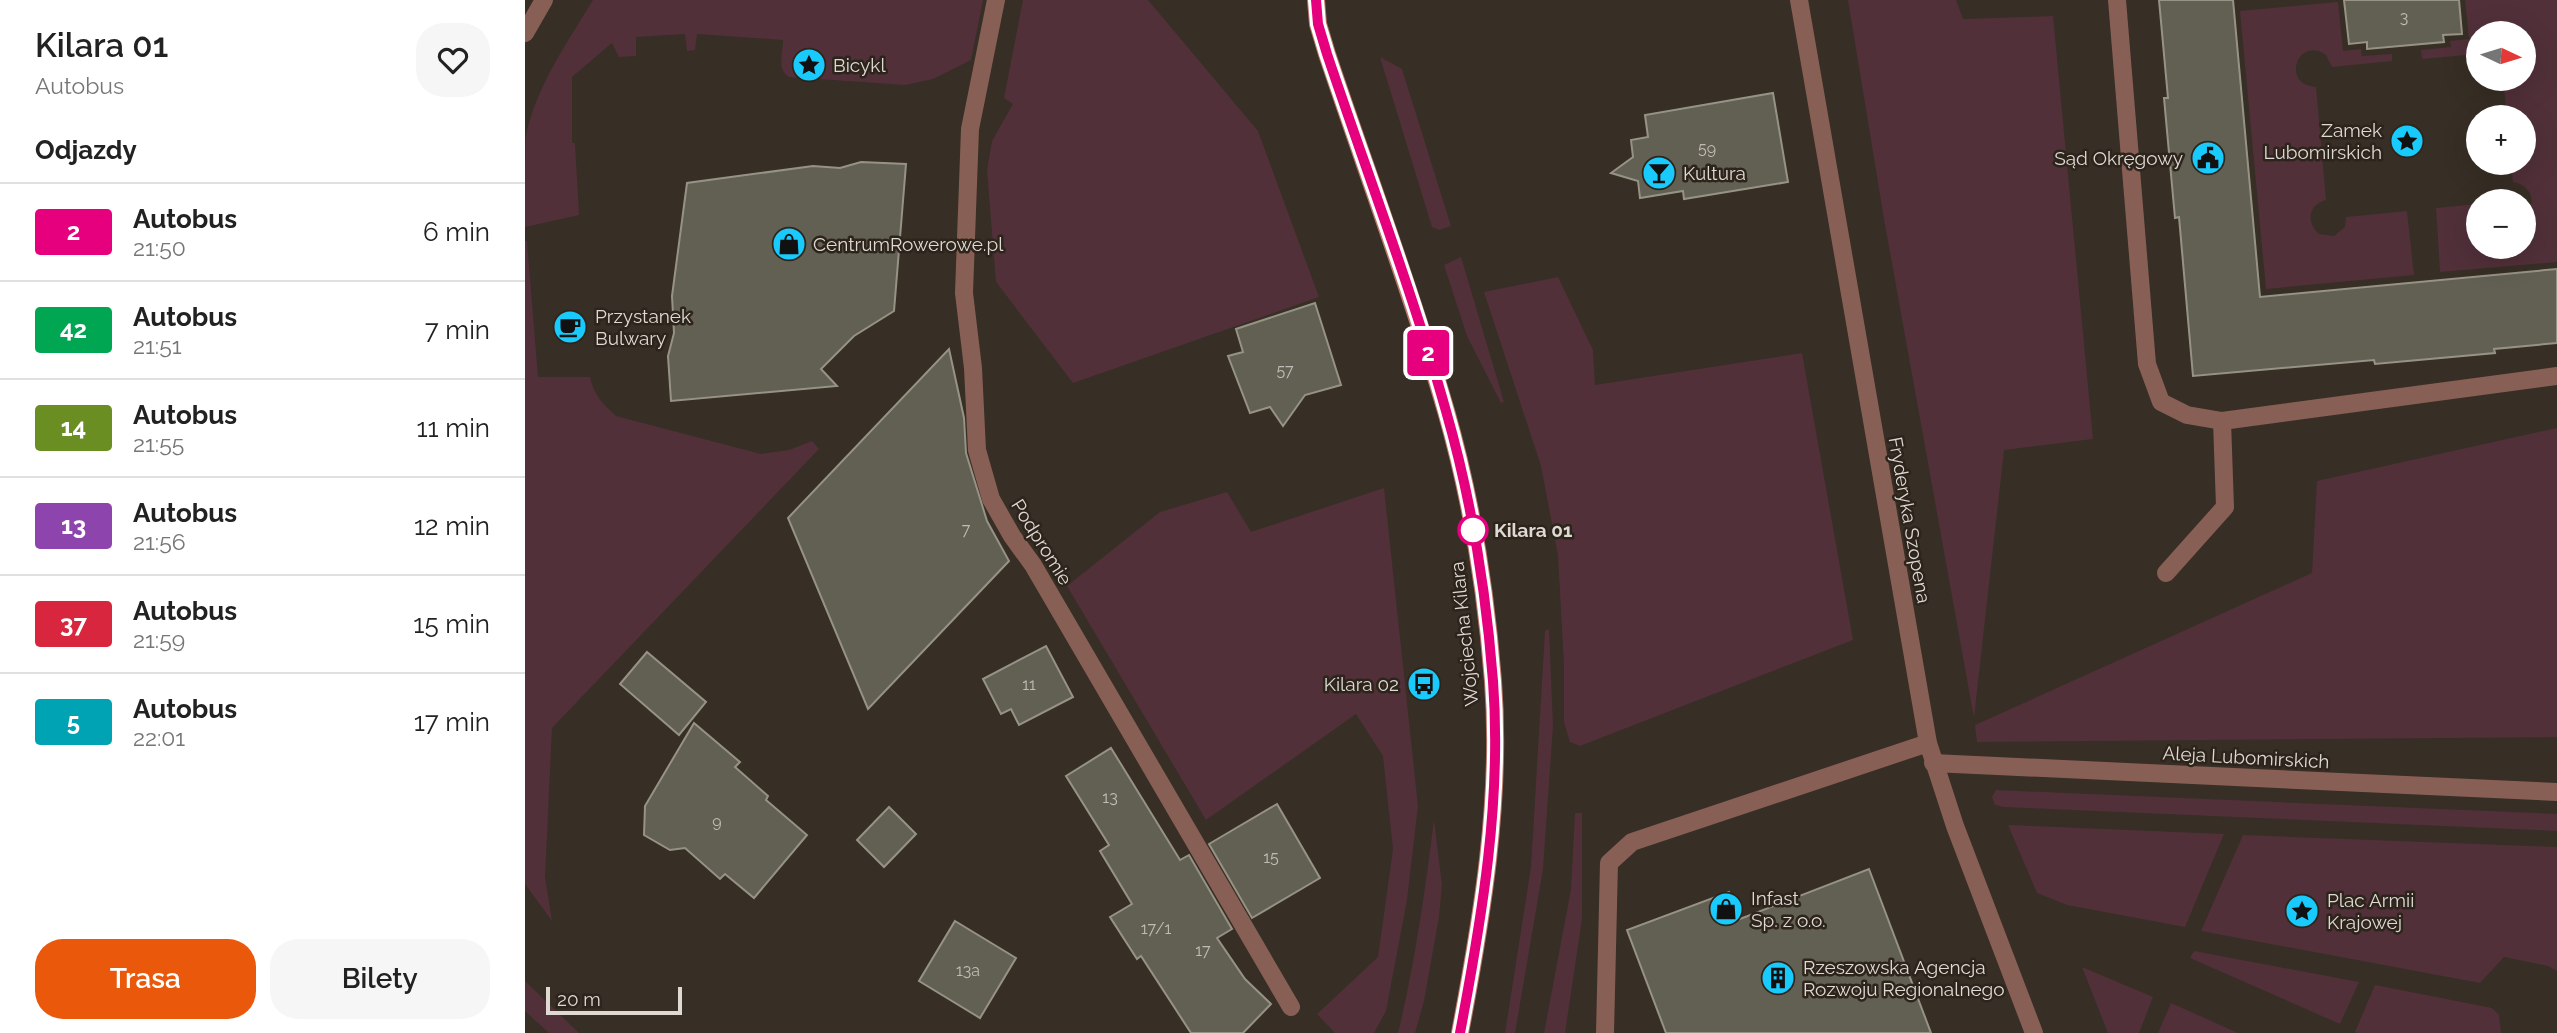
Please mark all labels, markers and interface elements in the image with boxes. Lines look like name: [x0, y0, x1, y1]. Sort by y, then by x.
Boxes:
house number: 3: [2400, 8, 2408, 27]
north arrow: [2466, 21, 2536, 91]
map controls: [2466, 21, 2536, 259]
button: heart: [416, 23, 490, 97]
text: Kilara 01: [35, 26, 168, 65]
place icon: Bicykl: [790, 46, 828, 84]
place label: Bicykl: [833, 54, 886, 76]
text: Autobus: [35, 72, 124, 99]
button: +: [2466, 105, 2536, 175]
place label: Zamek Lubomirskich: [2263, 119, 2382, 163]
place icon: Zamek Lubomirskich: [2388, 122, 2426, 160]
text: Odjazdy: [35, 135, 137, 165]
house number: 59: [1698, 139, 1716, 158]
public building icon: Sąd Okręgowy: [2189, 139, 2227, 177]
place label: Sąd Okręgowy: [2054, 147, 2183, 169]
bar icon: Kultura: [1640, 154, 1678, 192]
place label: Kultura: [1683, 162, 1746, 184]
button: −: [2466, 189, 2536, 259]
text: Autobus: [133, 204, 237, 234]
text: 2: [67, 217, 80, 246]
text: 6 min: [423, 217, 490, 247]
shop icon: CentrumRowerowe.pl: [770, 225, 808, 263]
place label: CentrumRowerowe.pl: [813, 233, 1004, 255]
text: 21:50: [133, 234, 186, 261]
text: Autobus: [133, 302, 237, 332]
place label: Przystanek Bulwary: [595, 305, 691, 349]
cafe icon: Przystanek Bulwary: [551, 308, 589, 346]
text: 42: [60, 315, 87, 344]
text: 7 min: [425, 315, 490, 345]
line badge: 2: [1405, 330, 1451, 376]
text: 21:51: [133, 332, 182, 359]
text: 2: [1421, 338, 1435, 367]
house number: 57: [1276, 361, 1294, 380]
text: Autobus: [133, 400, 237, 430]
text: 14: [61, 413, 86, 442]
text: 11 min: [416, 413, 490, 443]
text: 21:55: [133, 430, 184, 457]
street label: Fryderyka Szopena: [1885, 435, 1935, 605]
street label: Podpromie: [1007, 495, 1077, 589]
text: Autobus: [133, 498, 237, 528]
text: 13: [61, 511, 86, 540]
text: 12 min: [414, 511, 490, 541]
marker: Kilara 01: [1458, 515, 1488, 545]
place label: Kilara 01: [1494, 519, 1572, 541]
house number: 7: [962, 520, 971, 539]
text: 21:56: [133, 528, 186, 555]
street label: Wojciecha Kilara: [1445, 560, 1483, 708]
text: Autobus: [133, 596, 237, 626]
text: 37: [60, 609, 87, 638]
text: 15 min: [413, 609, 490, 639]
text: 21:59: [133, 626, 185, 653]
bus stop icon: Kilara 02: [1405, 665, 1443, 703]
place label: Kilara 02: [1324, 673, 1399, 695]
house number: 11: [1022, 675, 1036, 694]
text: Autobus: [133, 694, 237, 724]
text: 5: [67, 707, 80, 736]
text: 17 min: [414, 707, 490, 737]
text: 22:01: [133, 724, 185, 751]
street label: Aleja Lubomirskich: [2162, 742, 2330, 772]
house number: 13: [1102, 788, 1118, 807]
house number: 9: [712, 812, 722, 831]
house number: 15: [1263, 848, 1279, 867]
place label: Infast Sp. z o.o.: [1751, 887, 1826, 931]
place label: Plac Armii Krajowej: [2327, 889, 2414, 933]
shop icon: Infast Sp. z o.o.: [1707, 890, 1745, 928]
place icon: Plac Armii Krajowej: [2283, 892, 2321, 930]
house number: 17/1: [1141, 919, 1171, 938]
button: Trasa: [35, 939, 256, 1019]
button: Bilety: [270, 939, 490, 1019]
house number: 17: [1195, 941, 1211, 960]
place label: Rzeszowska Agencja Rozwoju Regionalnego: [1803, 956, 2005, 1000]
building icon: Rzeszowska Agencja Rozwoju Regionalnego: [1759, 959, 1797, 997]
house number: 13a: [956, 961, 980, 980]
scale bar: [546, 984, 683, 1016]
text: 20 m: [557, 988, 601, 1010]

